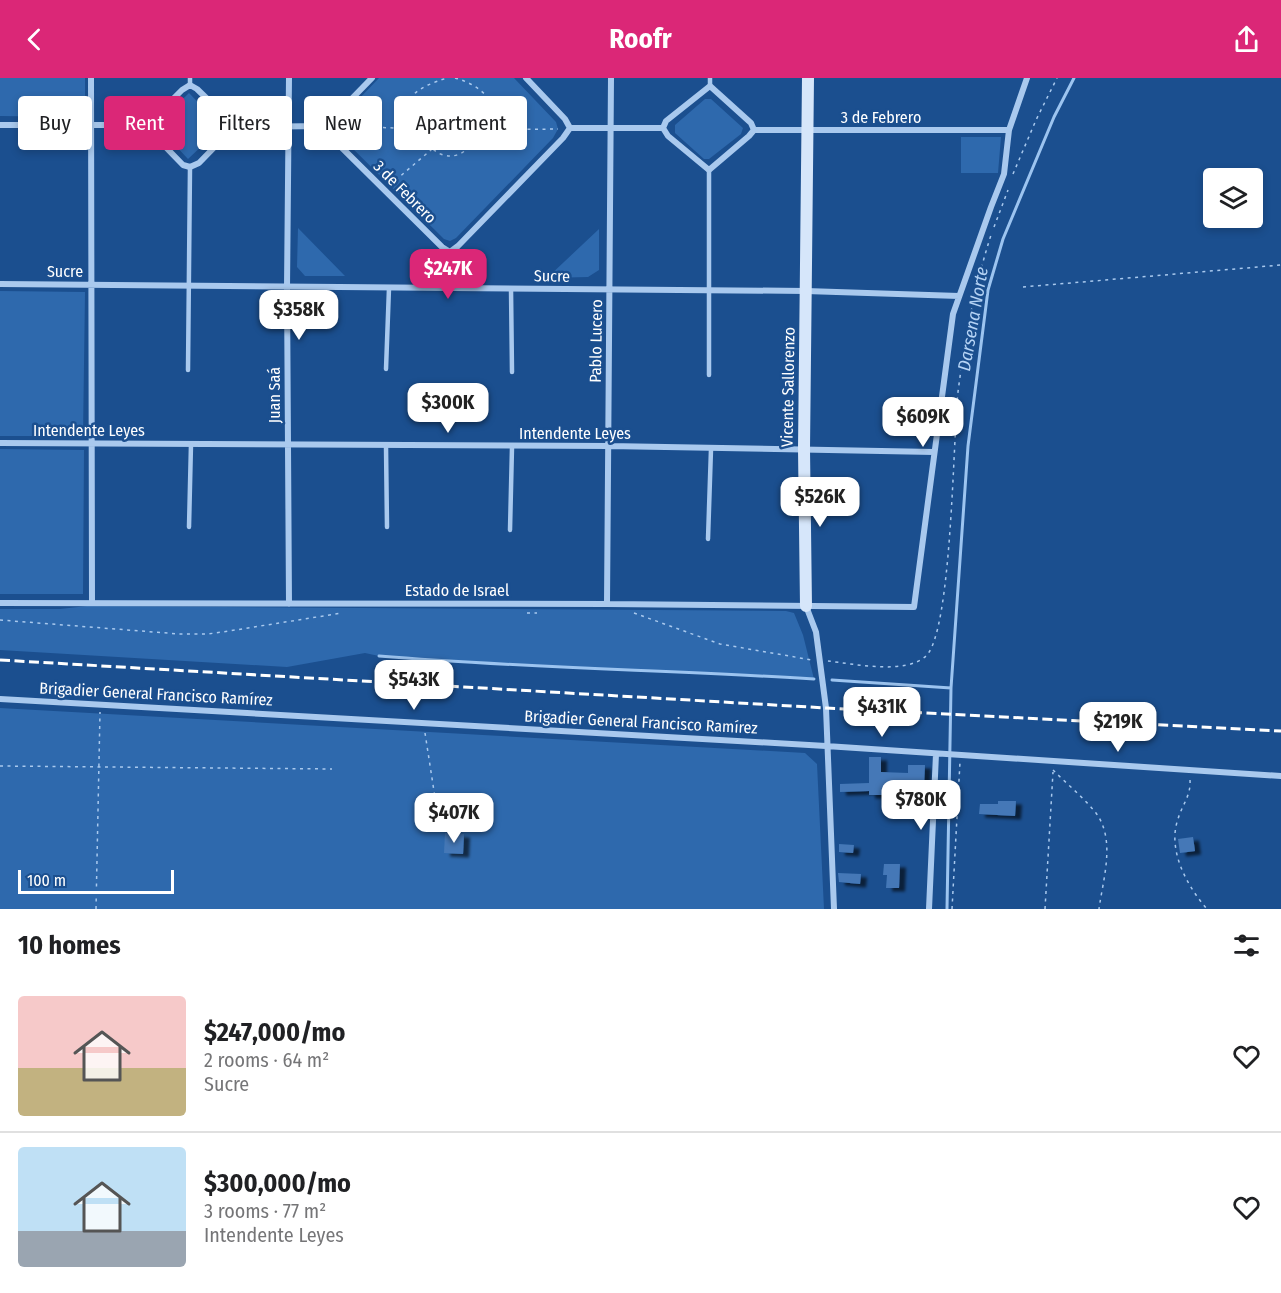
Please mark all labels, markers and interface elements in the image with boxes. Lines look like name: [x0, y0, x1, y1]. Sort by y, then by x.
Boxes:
icon: back: [18, 23, 51, 56]
text: Roofr: [609, 23, 672, 55]
icon: share: [1230, 23, 1263, 56]
chip: Buy: [18, 96, 92, 150]
chip: Rent: [104, 96, 185, 150]
chip: Filters: [197, 96, 292, 150]
chip: New: [304, 96, 382, 150]
chip: Apartment: [394, 96, 527, 150]
street label: 3 de Febrero: [841, 108, 921, 127]
street label: 3 de Febrero: [370, 157, 440, 227]
map controls: [1203, 168, 1263, 228]
button: layers: [1203, 168, 1263, 228]
pin: $247K: [406, 249, 490, 300]
text: $247K: [424, 256, 472, 280]
street label: Sucre: [47, 262, 83, 281]
water label: Darsena Norte: [953, 265, 993, 373]
street label: Sucre: [534, 266, 570, 286]
pin: $358K: [257, 290, 341, 341]
text: $358K: [273, 297, 325, 321]
street label: Pablo Lucero: [586, 299, 606, 383]
street label: Vicente Sallorenzo: [777, 327, 799, 447]
street label: Juan Saá: [265, 367, 284, 423]
pin: $300K: [406, 383, 490, 434]
text: $300K: [422, 390, 474, 414]
pin: $609K: [881, 397, 965, 448]
text: $609K: [896, 404, 950, 428]
street label: Intendente Leyes: [33, 421, 145, 440]
street label: Intendente Leyes: [519, 424, 631, 443]
pin: $526K: [778, 477, 862, 528]
text: $526K: [795, 484, 845, 508]
street label: Estado de Israel: [405, 581, 509, 600]
pin: $543K: [372, 660, 456, 711]
text: $543K: [389, 667, 439, 691]
street label: Brigadier General Francisco Ramírez: [39, 678, 273, 710]
pin: $431K: [840, 687, 924, 738]
text: $431K: [857, 694, 907, 718]
pin: $219K: [1076, 702, 1160, 753]
street label: Brigadier General Francisco Ramírez: [524, 706, 758, 738]
text: $219K: [1093, 709, 1143, 733]
pin: $780K: [879, 780, 963, 831]
text: $780K: [896, 787, 946, 811]
pin: $407K: [412, 793, 496, 844]
text: $407K: [429, 800, 479, 824]
scale bar: [18, 867, 174, 894]
text: 100 m: [27, 871, 66, 890]
icon: filters: [1230, 929, 1263, 962]
text: 10 homes: [18, 930, 121, 961]
text: $247,000/mo: [204, 1017, 345, 1048]
icon: home: [66, 1020, 138, 1092]
icon: heart: [1230, 1040, 1263, 1073]
text: 2 rooms · 64 m²: [204, 1048, 329, 1072]
text: Sucre: [204, 1072, 249, 1096]
text: $300,000/mo: [204, 1168, 351, 1199]
icon: home: [66, 1171, 138, 1243]
icon: heart: [1230, 1191, 1263, 1224]
text: 3 rooms · 77 m²: [204, 1199, 326, 1223]
text: Intendente Leyes: [204, 1223, 344, 1247]

